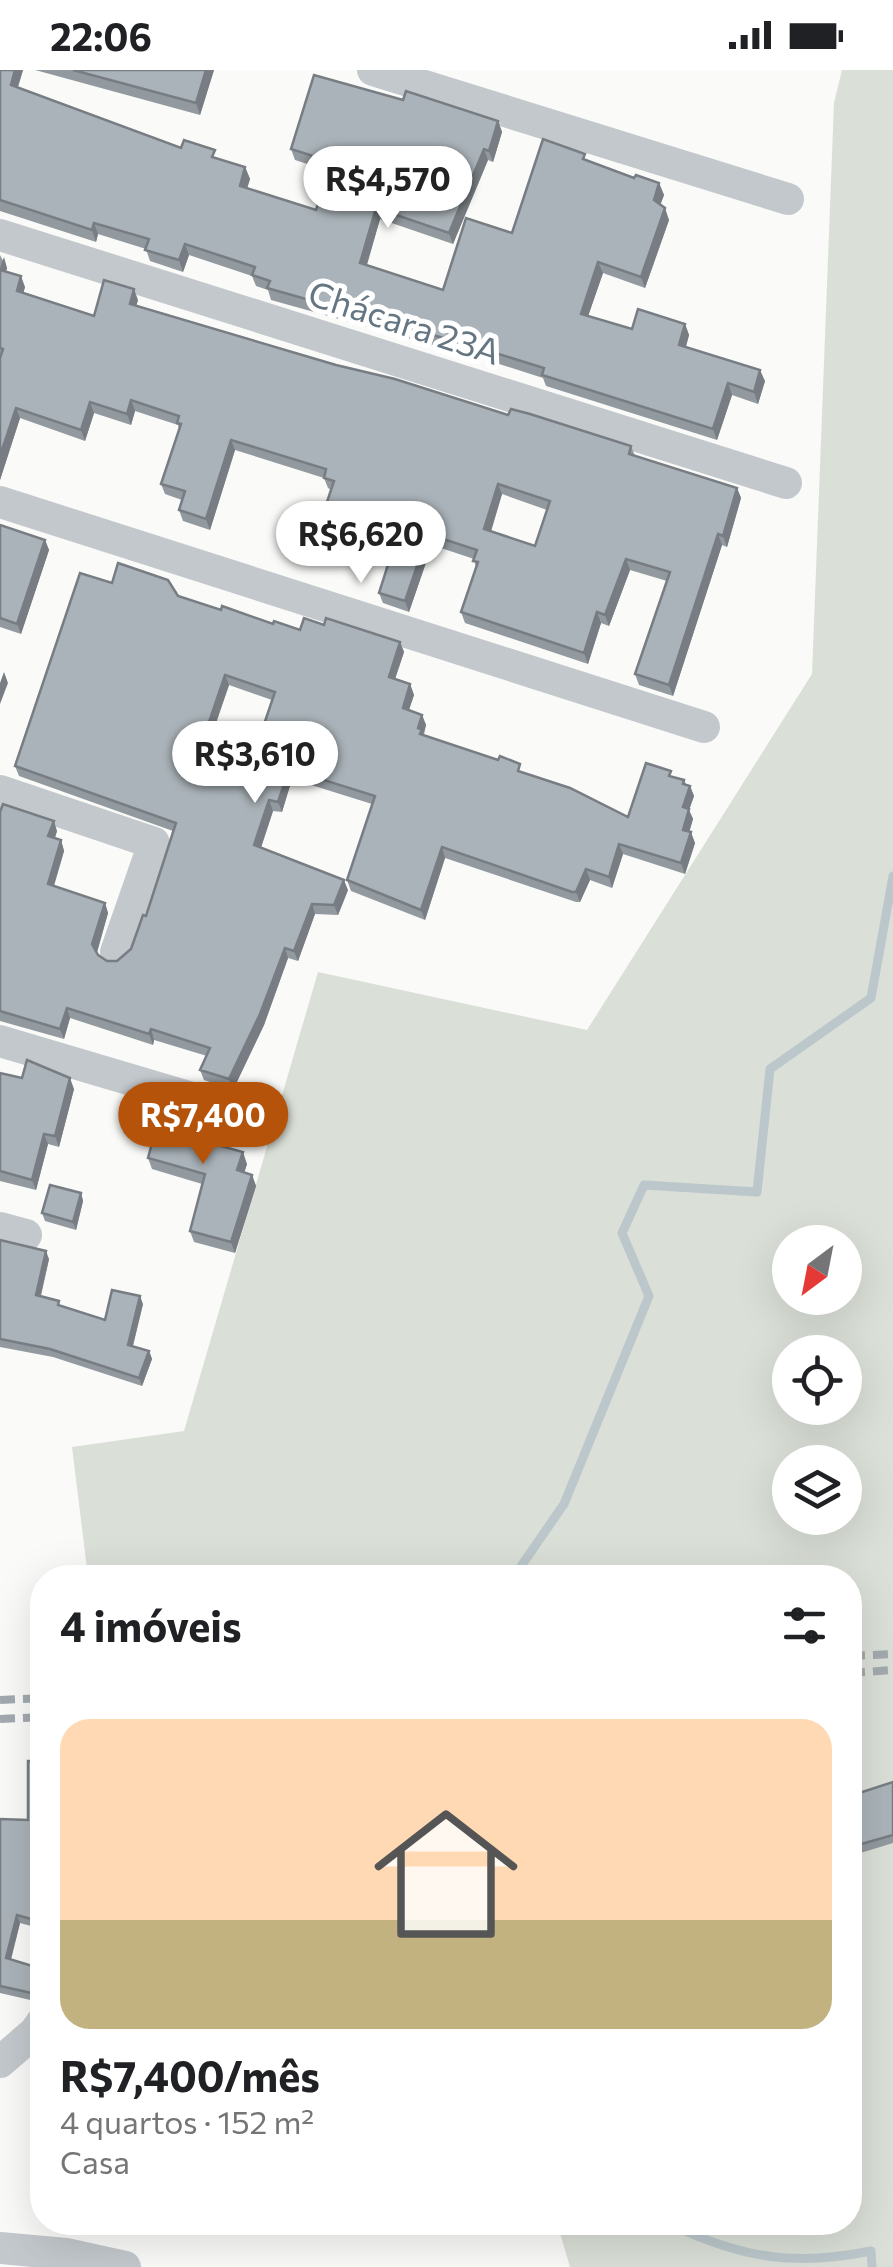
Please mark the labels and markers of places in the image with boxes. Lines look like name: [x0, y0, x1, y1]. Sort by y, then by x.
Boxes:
pin: R$4,570: [296, 146, 480, 231]
pin: R$6,620: [269, 501, 453, 586]
pin: R$3,610: [163, 721, 347, 806]
pin: R$7,400: [111, 1082, 295, 1167]

